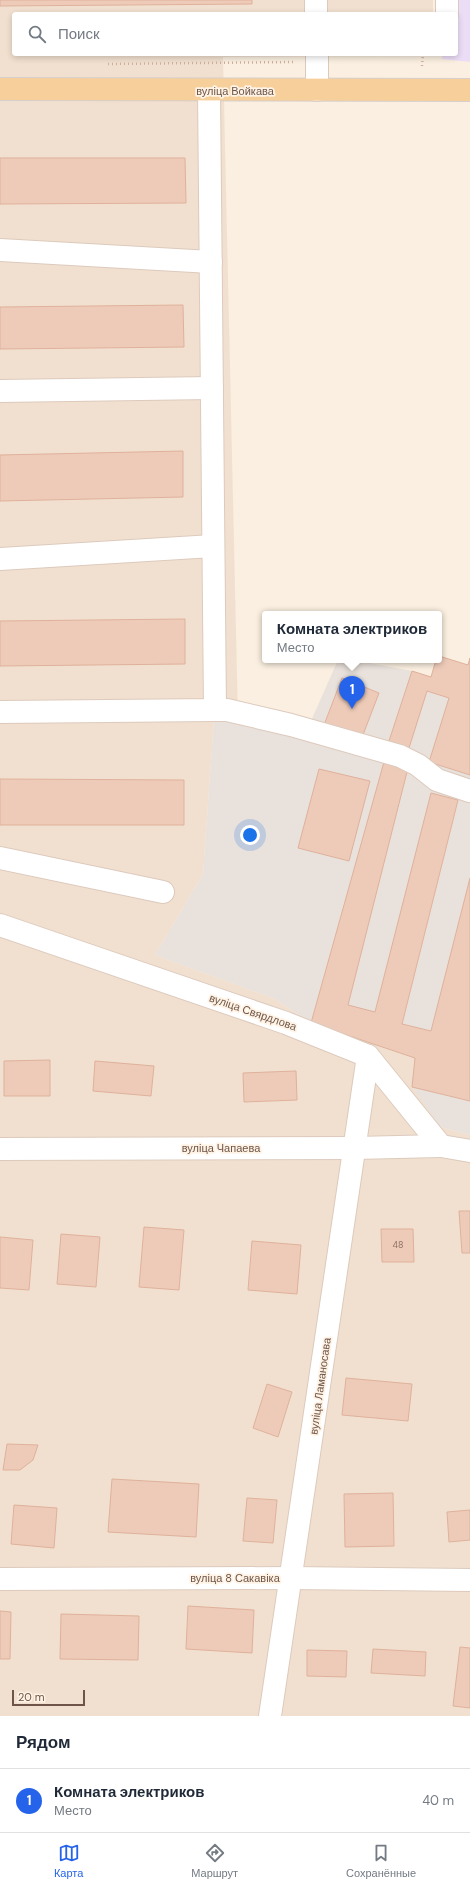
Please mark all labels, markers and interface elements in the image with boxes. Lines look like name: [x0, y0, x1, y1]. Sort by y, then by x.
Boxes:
search box: [12, 12, 458, 56]
icon: search: [26, 23, 48, 45]
text: Поиск: [58, 24, 100, 44]
street label: вуліца Войкава: [196, 84, 275, 98]
popup: [262, 611, 442, 663]
text: Комната электриков: [277, 619, 427, 639]
text: Место: [277, 639, 315, 656]
pin: 1: [339, 676, 365, 709]
your location: [240, 825, 260, 845]
street label: вуліца Свярдлова: [207, 990, 299, 1034]
street label: вуліца Чапаева: [182, 1141, 261, 1155]
house number: 48: [393, 1239, 403, 1251]
street label: вуліца Ламаносава: [306, 1336, 334, 1435]
street label: вуліца 8 Сакавіка: [190, 1571, 281, 1585]
scale bar: [12, 1688, 85, 1707]
text: 20 m: [18, 1690, 44, 1704]
text: Рядом: [16, 1731, 71, 1753]
text: Комната электриков: [54, 1782, 204, 1802]
text: 1: [27, 1792, 31, 1809]
text: 40 m: [422, 1792, 454, 1809]
text: Место: [54, 1802, 92, 1819]
tab: Карта: [54, 1842, 83, 1880]
tab: Маршрут: [191, 1842, 238, 1880]
tab: Сохранённые: [346, 1842, 416, 1880]

